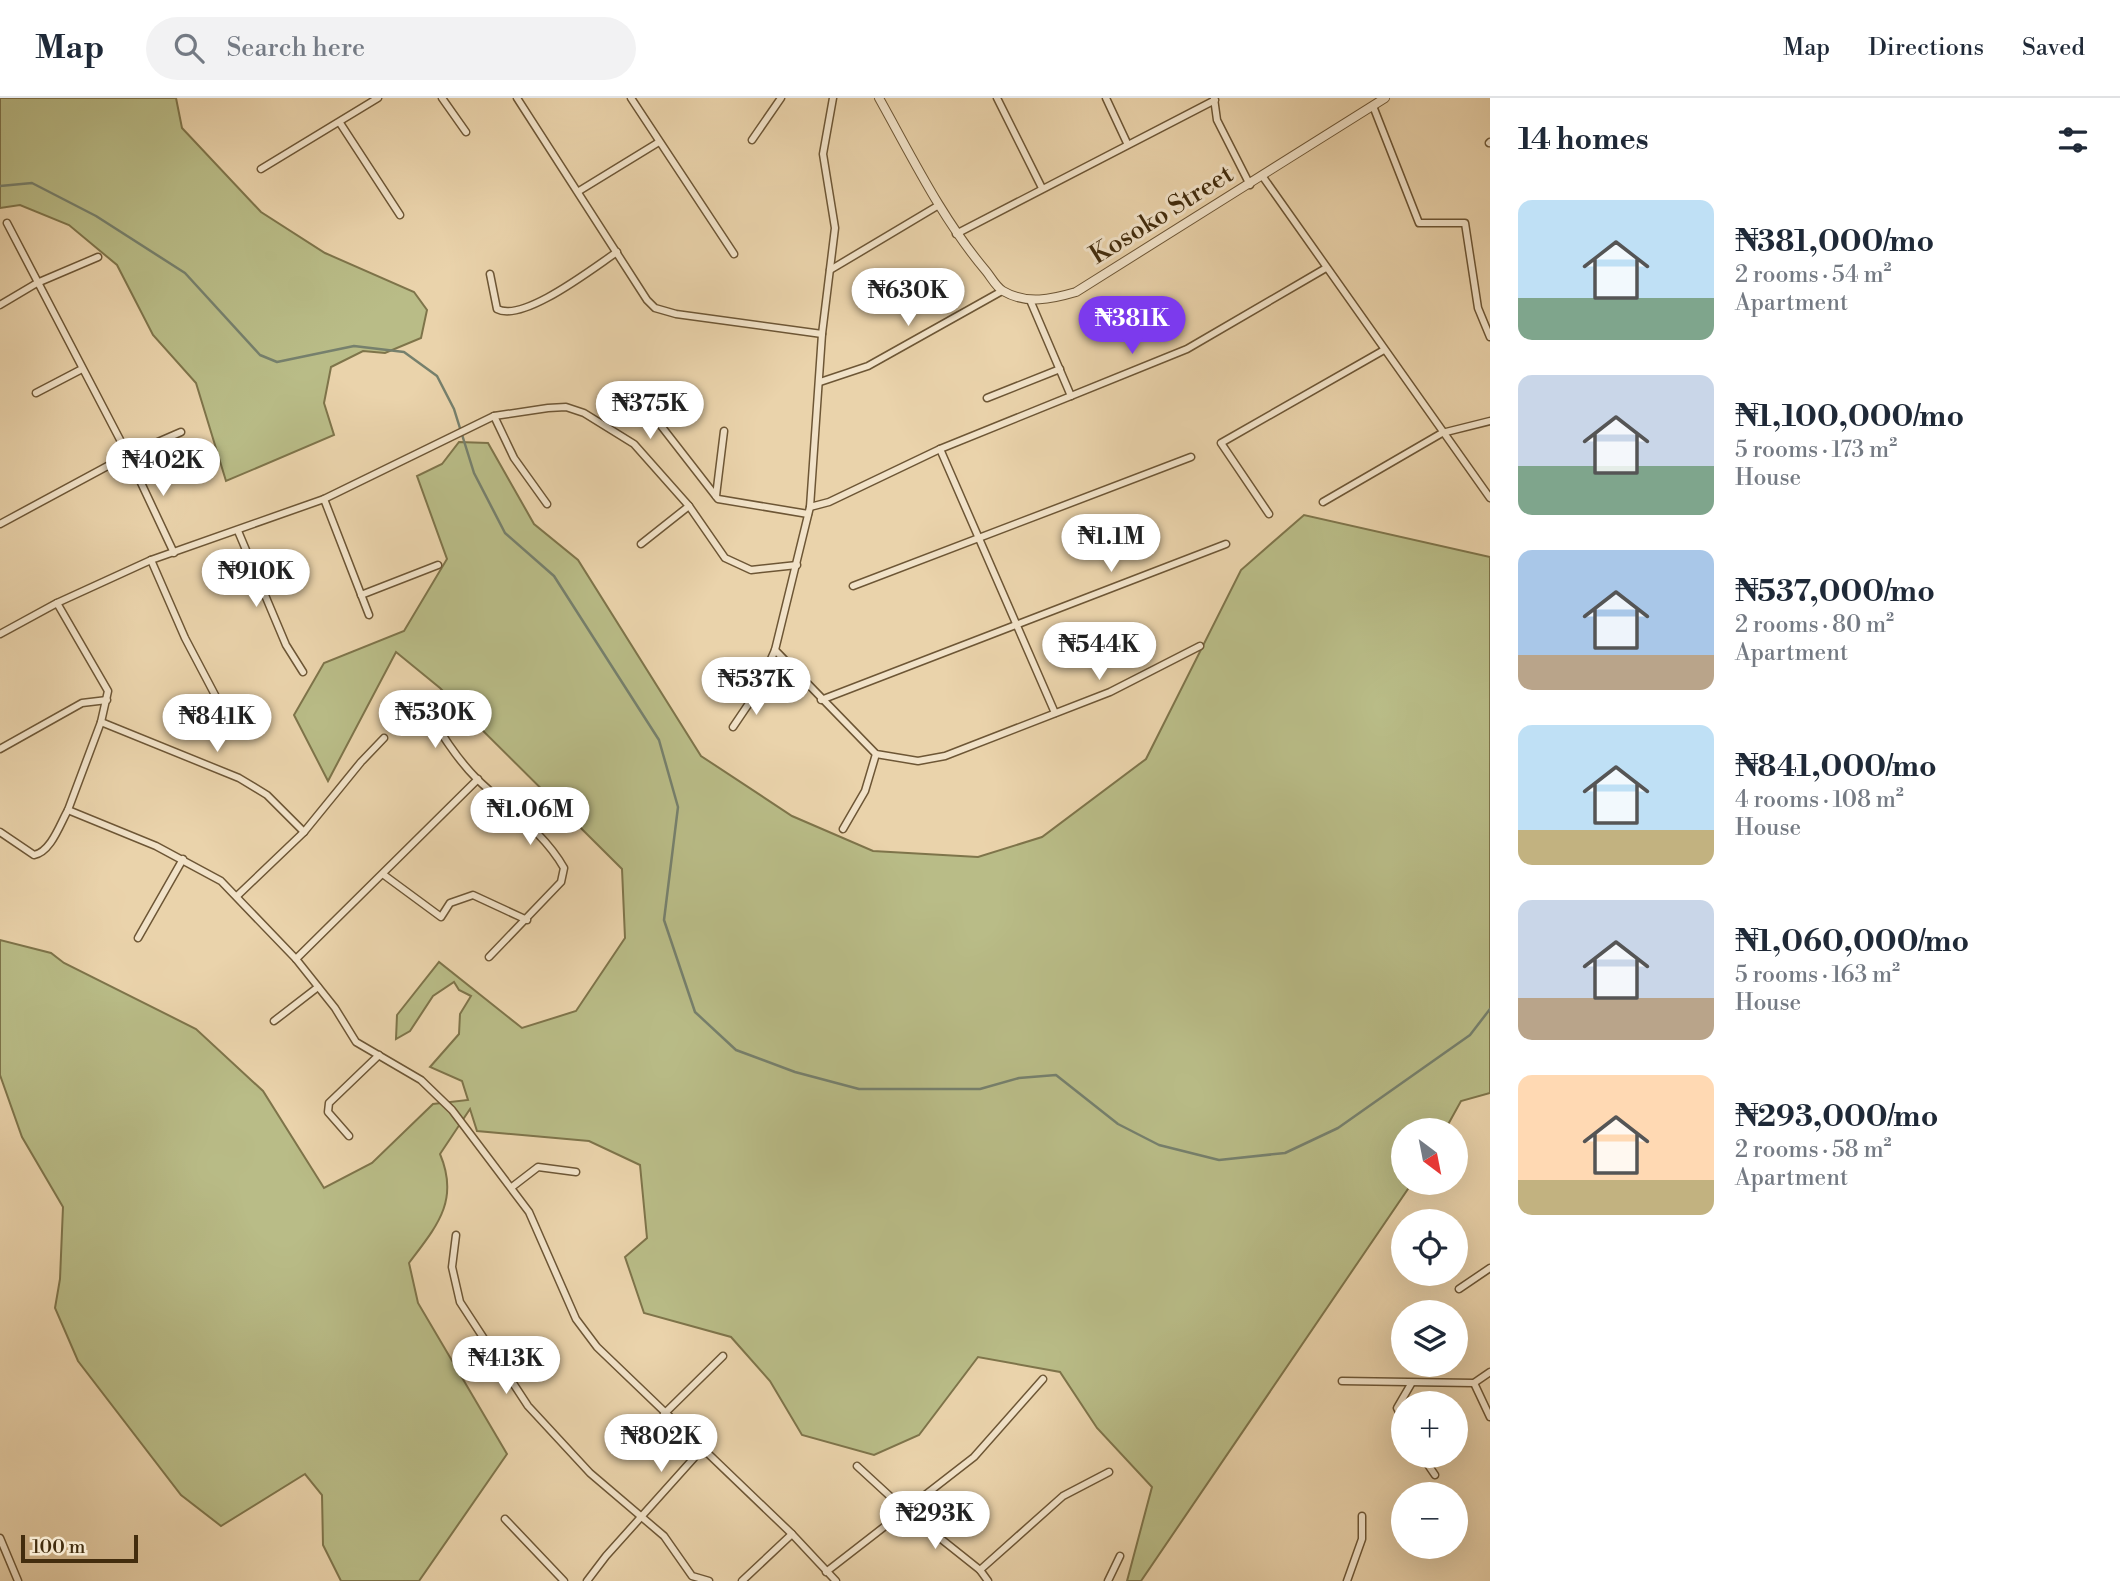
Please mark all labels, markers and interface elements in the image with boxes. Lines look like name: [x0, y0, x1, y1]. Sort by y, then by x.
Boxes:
search box: [146, 17, 636, 80]
text: Map: [35, 28, 104, 69]
icon: search: [170, 29, 208, 67]
text: Search here: [226, 32, 365, 64]
text: Map: [1783, 33, 1830, 63]
text: Directions: [1868, 33, 1984, 63]
text: Saved: [2022, 33, 2085, 63]
text: 14 homes: [1518, 121, 1649, 159]
icon: filters: [2054, 121, 2092, 159]
street label: Kosoko Street: [1084, 158, 1239, 272]
text: ₦381,000/mo: [1735, 223, 1934, 261]
icon: home: [1574, 228, 1658, 312]
text: 2 rooms · 54 m²: [1735, 261, 1892, 289]
pin: ₦630K: [859, 268, 957, 328]
text: ₦630K: [868, 277, 948, 305]
text: Apartment: [1735, 289, 1848, 317]
pin: ₦381K: [1083, 296, 1181, 356]
text: ₦381K: [1095, 305, 1169, 333]
pin: ₦375K: [601, 382, 699, 441]
text: ₦375K: [612, 390, 688, 418]
text: ₦1,100,000/mo: [1735, 398, 1964, 436]
icon: home: [1574, 403, 1658, 487]
text: 5 rooms · 173 m²: [1735, 436, 1897, 464]
pin: ₦402K: [114, 438, 212, 498]
text: ₦402K: [122, 447, 204, 475]
text: House: [1735, 464, 1801, 492]
pin: ₦1.1M: [1062, 514, 1160, 574]
text: ₦1.1M: [1077, 523, 1145, 551]
pin: ₦910K: [207, 550, 305, 609]
text: ₦910K: [218, 558, 294, 586]
text: ₦537,000/mo: [1735, 573, 1935, 611]
icon: home: [1574, 578, 1658, 662]
text: 2 rooms · 80 m²: [1735, 611, 1894, 639]
pin: ₦544K: [1050, 622, 1148, 682]
text: ₦544K: [1058, 631, 1140, 659]
text: Apartment: [1735, 639, 1848, 667]
pin: ₦537K: [707, 658, 805, 717]
text: ₦537K: [718, 666, 794, 694]
pin: ₦530K: [386, 690, 484, 750]
pin: ₦841K: [168, 694, 266, 754]
text: ₦530K: [395, 699, 475, 727]
text: ₦841K: [179, 703, 255, 731]
text: ₦841,000/mo: [1735, 748, 1937, 786]
icon: home: [1574, 753, 1658, 837]
text: 4 rooms · 108 m²: [1735, 786, 1904, 814]
pin: ₦1.06M: [473, 788, 587, 847]
text: ₦1.06M: [486, 796, 574, 824]
text: House: [1735, 814, 1801, 842]
text: ₦1,060,000/mo: [1735, 923, 1969, 961]
icon: home: [1574, 928, 1658, 1012]
text: 5 rooms · 163 m²: [1735, 961, 1900, 989]
text: House: [1735, 989, 1801, 1017]
text: ₦293,000/mo: [1735, 1098, 1938, 1136]
icon: home: [1574, 1103, 1658, 1187]
north arrow: [1391, 1118, 1468, 1195]
map controls: [1391, 1118, 1468, 1559]
text: 2 rooms · 58 m²: [1735, 1136, 1892, 1164]
text: Apartment: [1735, 1164, 1848, 1192]
button: locate: [1391, 1209, 1468, 1286]
button: layers: [1391, 1300, 1468, 1377]
pin: ₦413K: [457, 1336, 555, 1396]
text: ₦413K: [468, 1345, 544, 1373]
button: +: [1391, 1391, 1468, 1468]
pin: ₦802K: [612, 1414, 710, 1474]
text: ₦802K: [620, 1423, 702, 1451]
button: −: [1391, 1482, 1468, 1559]
pin: ₦293K: [886, 1492, 984, 1551]
text: ₦293K: [896, 1500, 974, 1528]
scale bar: [21, 1532, 138, 1564]
text: 100 m: [32, 1535, 85, 1559]

